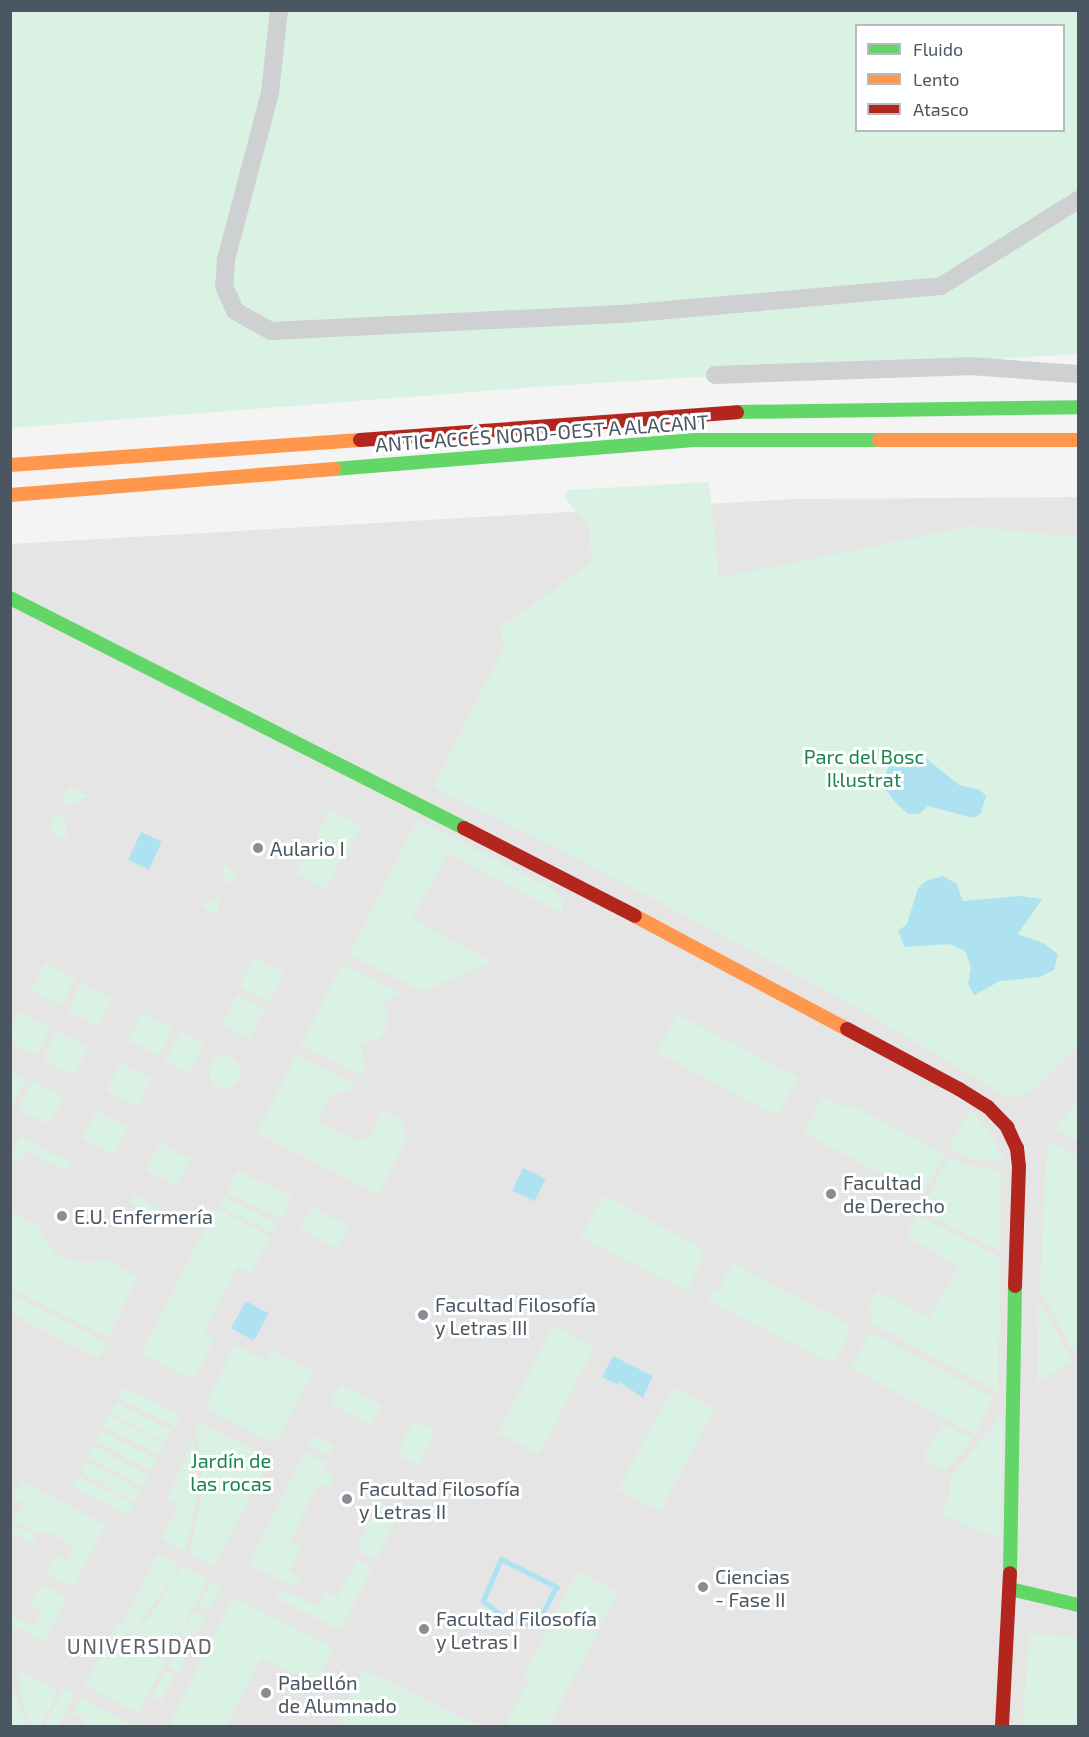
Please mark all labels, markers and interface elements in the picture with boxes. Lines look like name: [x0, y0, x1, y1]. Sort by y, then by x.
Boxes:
legend: [855, 24, 1065, 132]
text: Fluido: [913, 38, 963, 60]
text: Lento: [913, 68, 959, 90]
text: Atasco: [913, 98, 969, 120]
street label: ANTIC ACCÉS NORD-OEST A ALACANT: [373, 409, 711, 457]
park label: Parc del Bosc Il·lustrat: [804, 744, 924, 791]
place label: Aulario I: [270, 836, 345, 860]
marker: Aulario I: [251, 841, 265, 855]
place label: Facultad de Derecho: [843, 1170, 945, 1217]
marker: Facultad de Derecho: [824, 1187, 838, 1201]
place label: E.U. Enfermería: [74, 1204, 213, 1228]
marker: E.U. Enfermería: [55, 1209, 69, 1223]
place label: Facultad Filosofía y Letras III: [435, 1292, 596, 1339]
marker: Facultad Filosofía y Letras III: [416, 1308, 430, 1322]
park label: Jardín de las rocas: [190, 1448, 272, 1495]
place label: Facultad Filosofía y Letras II: [359, 1476, 520, 1523]
marker: Facultad Filosofía y Letras II: [340, 1492, 354, 1506]
place label: Ciencias - Fase II: [715, 1564, 790, 1611]
marker: Ciencias - Fase II: [696, 1580, 710, 1594]
place label: Facultad Filosofía y Letras I: [436, 1606, 597, 1653]
marker: Facultad Filosofía y Letras I: [417, 1622, 431, 1636]
district label: UNIVERSIDAD: [67, 1633, 213, 1659]
place label: Pabellón de Alumnado: [278, 1670, 397, 1717]
marker: Pabellón de Alumnado: [259, 1686, 273, 1700]

